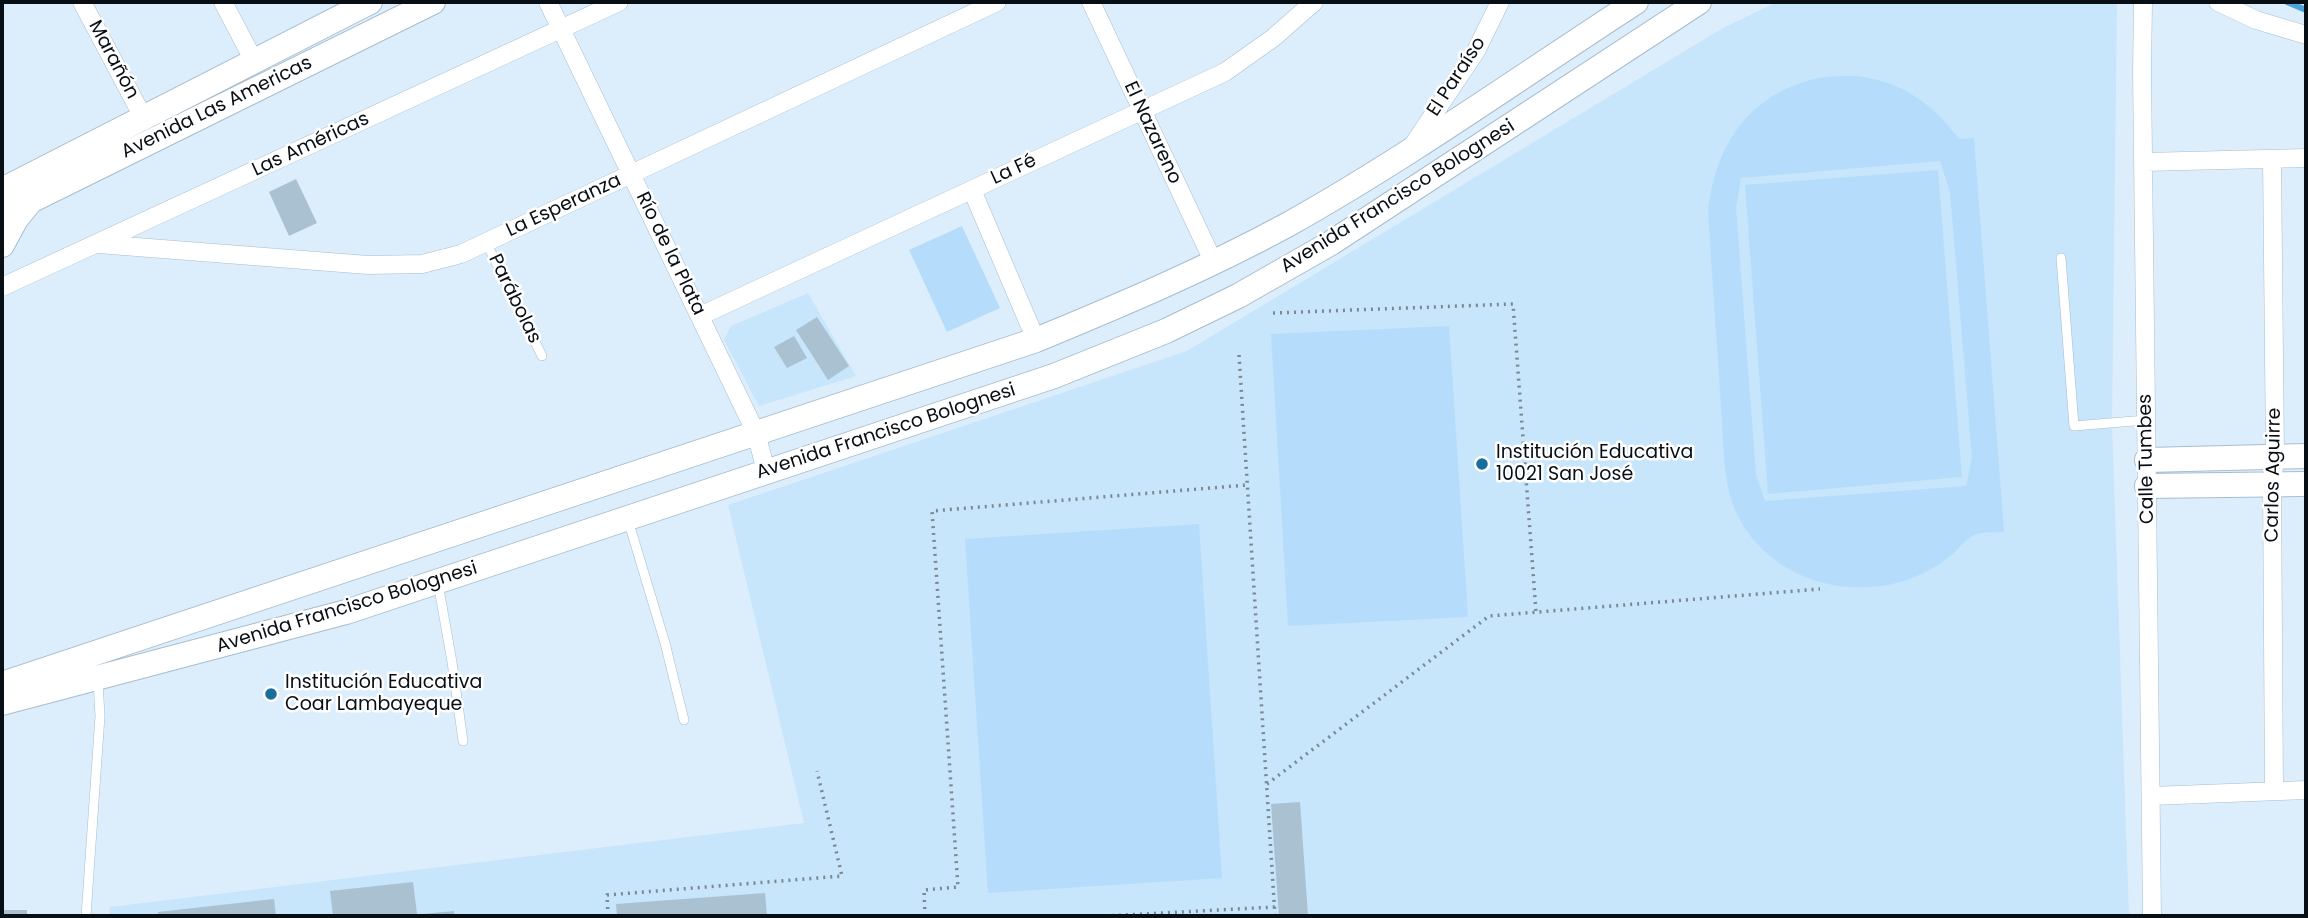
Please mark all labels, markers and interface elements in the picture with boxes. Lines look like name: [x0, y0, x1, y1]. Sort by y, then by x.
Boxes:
street label: Marañón: [83, 17, 143, 103]
street label: El Paraíso: [1423, 33, 1491, 121]
street label: Avenida Las Americas: [118, 52, 316, 164]
street label: El Nazareno: [1118, 78, 1186, 188]
street label: Las Américas: [249, 108, 373, 182]
street label: Avenida Francisco Bolognesi: [1277, 115, 1519, 279]
street label: La Fé: [988, 150, 1040, 190]
street label: La Esperanza: [503, 169, 625, 243]
street label: Río de la Plata: [630, 189, 710, 319]
street label: Parábolas: [483, 251, 545, 347]
street label: Avenida Francisco Bolognesi: [753, 379, 1019, 485]
street label: Calle Tumbes: [2134, 394, 2160, 524]
street label: Carlos Aguirre: [2261, 407, 2287, 543]
place label: Institución Educativa 10021 San José: [1496, 442, 1693, 486]
marker: Institución Educativa 10021 San José: [1474, 456, 1490, 472]
street label: Avenida Francisco Bolognesi: [214, 557, 480, 659]
place label: Institución Educativa Coar Lambayeque: [285, 672, 482, 716]
marker: Institución Educativa Coar Lambayeque: [263, 686, 279, 702]

